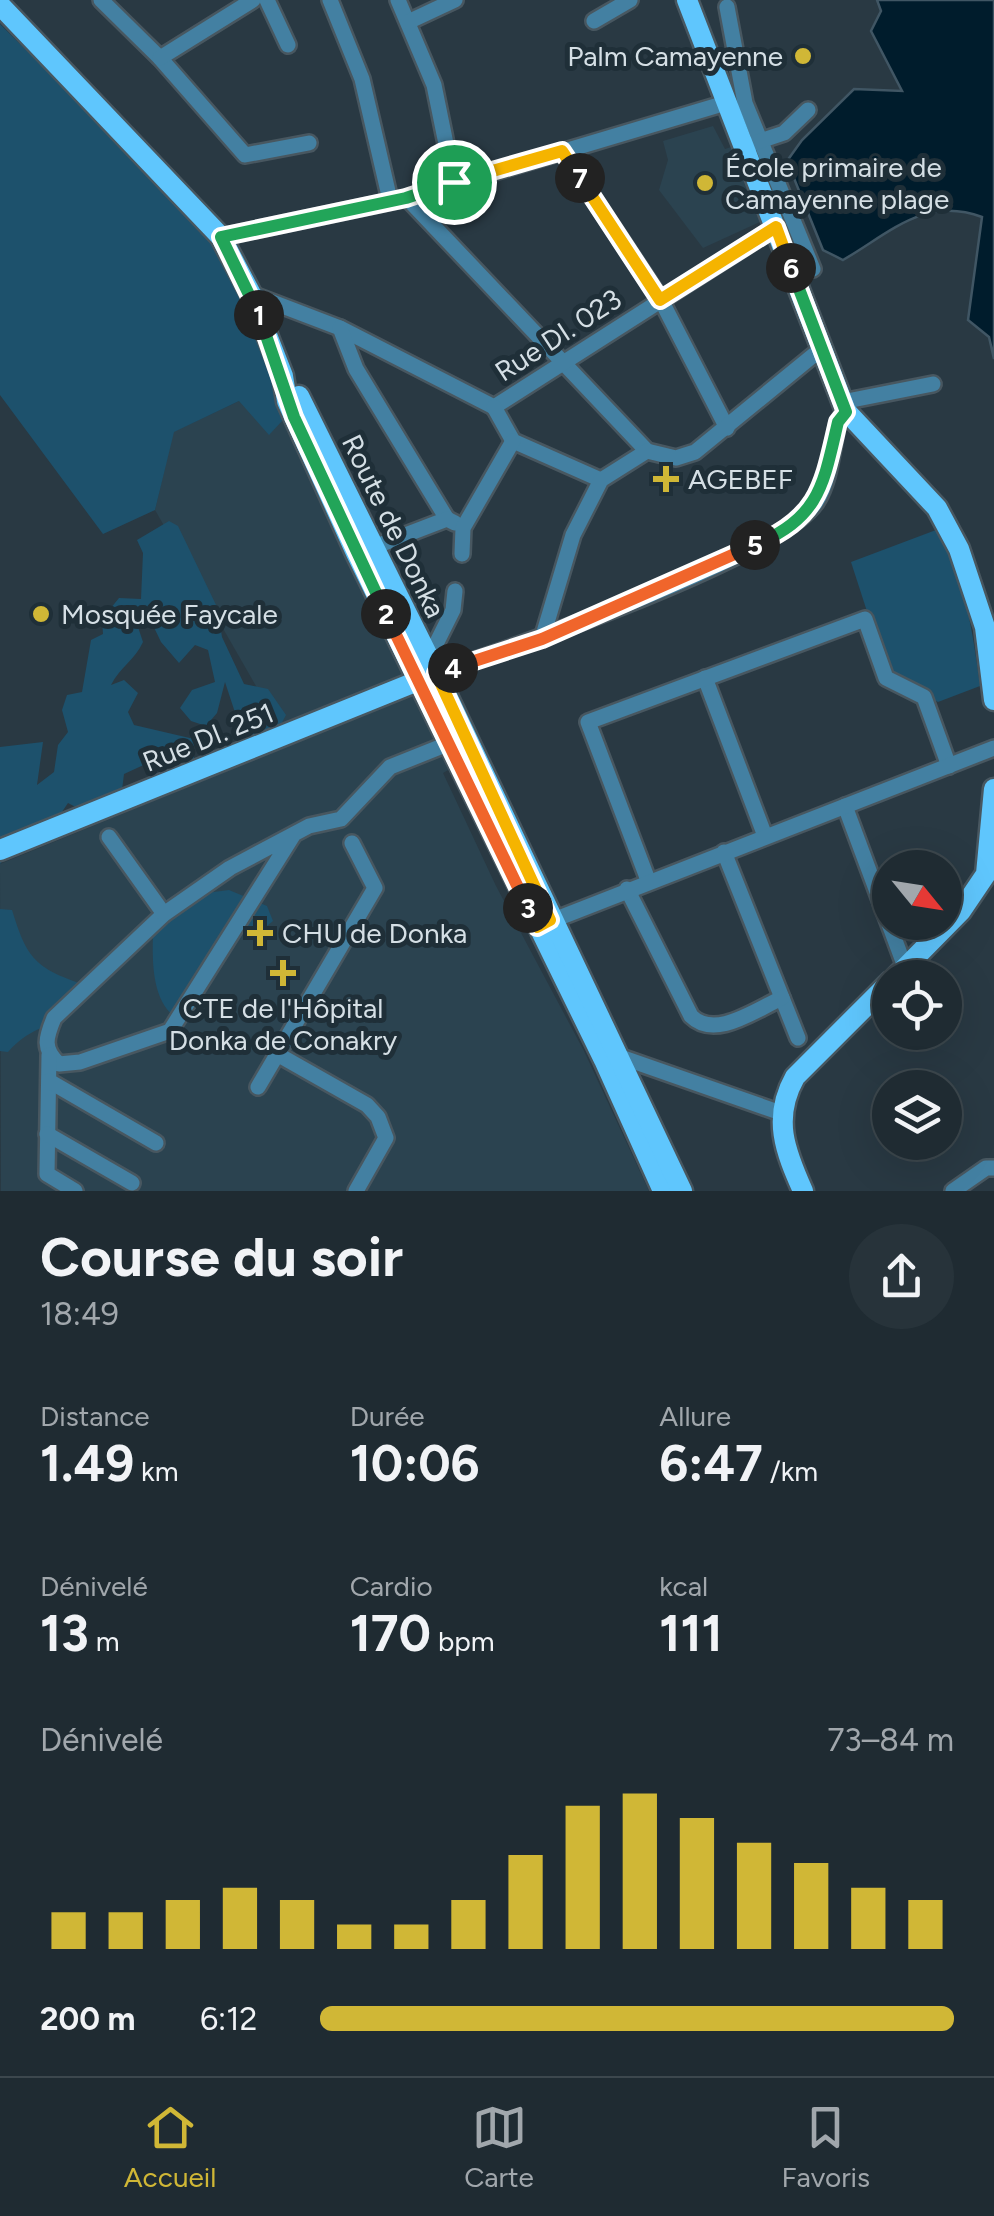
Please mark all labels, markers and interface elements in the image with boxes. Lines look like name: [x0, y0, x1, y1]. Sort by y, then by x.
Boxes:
place label: Palm Camayenne: [567, 39, 783, 73]
marker: Palm Camayenne: [792, 45, 814, 67]
pin: [412, 140, 497, 225]
place label: École primaire de Camayenne plage: [725, 150, 949, 216]
pin: 7: [555, 153, 605, 203]
icon: arrive: [427, 155, 482, 210]
text: 7: [572, 161, 588, 195]
marker: École primaire de Camayenne plage: [694, 172, 716, 194]
pin: 6: [766, 243, 816, 293]
text: 6: [783, 251, 799, 285]
street label: Rue DI. 023: [488, 282, 628, 388]
pin: 1: [234, 290, 284, 340]
text: 1: [253, 298, 265, 332]
street label: Route de Donka: [335, 429, 453, 623]
place label: AGEBEF: [688, 462, 793, 496]
marker: AGEBEF: [653, 466, 679, 492]
pin: 5: [730, 520, 780, 570]
text: 5: [747, 528, 763, 562]
pin: 2: [361, 589, 411, 639]
place label: Mosquée Faycale: [61, 597, 278, 631]
text: 2: [378, 597, 394, 631]
marker: Mosquée Faycale: [30, 603, 52, 625]
pin: 4: [428, 643, 478, 693]
text: 4: [444, 651, 462, 685]
street label: Rue DI. 251: [138, 695, 278, 779]
north arrow: [872, 850, 962, 940]
map controls: [872, 850, 962, 1160]
pin: 3: [503, 883, 553, 933]
text: 3: [520, 891, 536, 925]
place label: CHU de Donka: [282, 916, 467, 950]
marker: CHU de Donka: [247, 920, 273, 946]
marker: CTE de l'Hôpital Donka de Conakry: [270, 960, 296, 986]
button: locate: [872, 960, 962, 1050]
place label: CTE de l'Hôpital Donka de Conakry: [169, 991, 397, 1057]
button: layers: [872, 1070, 962, 1160]
text: Course du soir: [40, 1224, 403, 1290]
button: share: [849, 1224, 954, 1329]
text: 18:49: [40, 1295, 119, 1333]
text: Distance: [40, 1399, 150, 1433]
text: Durée: [350, 1399, 425, 1433]
text: Allure: [659, 1399, 731, 1433]
text: 1.49: [40, 1433, 134, 1494]
text: 10:06: [350, 1433, 480, 1494]
text: 6:47: [659, 1433, 763, 1494]
text: km: [134, 1454, 178, 1488]
text: /km: [763, 1454, 818, 1488]
text: Dénivelé: [40, 1569, 148, 1603]
text: Cardio: [350, 1569, 433, 1603]
text: kcal: [659, 1569, 708, 1603]
text: 13: [40, 1603, 89, 1664]
text: 170: [350, 1603, 431, 1664]
text: 111: [659, 1603, 723, 1664]
text: m: [89, 1624, 120, 1658]
text: bpm: [431, 1624, 495, 1658]
text: Dénivelé: [40, 1721, 163, 1759]
text: 73–84 m: [827, 1721, 954, 1759]
text: 200 m: [40, 2000, 136, 2038]
text: 6:12: [200, 2000, 257, 2038]
tab: Accueil: [124, 2100, 216, 2194]
tab: Carte: [464, 2100, 534, 2194]
tab: Favoris: [782, 2100, 870, 2194]

